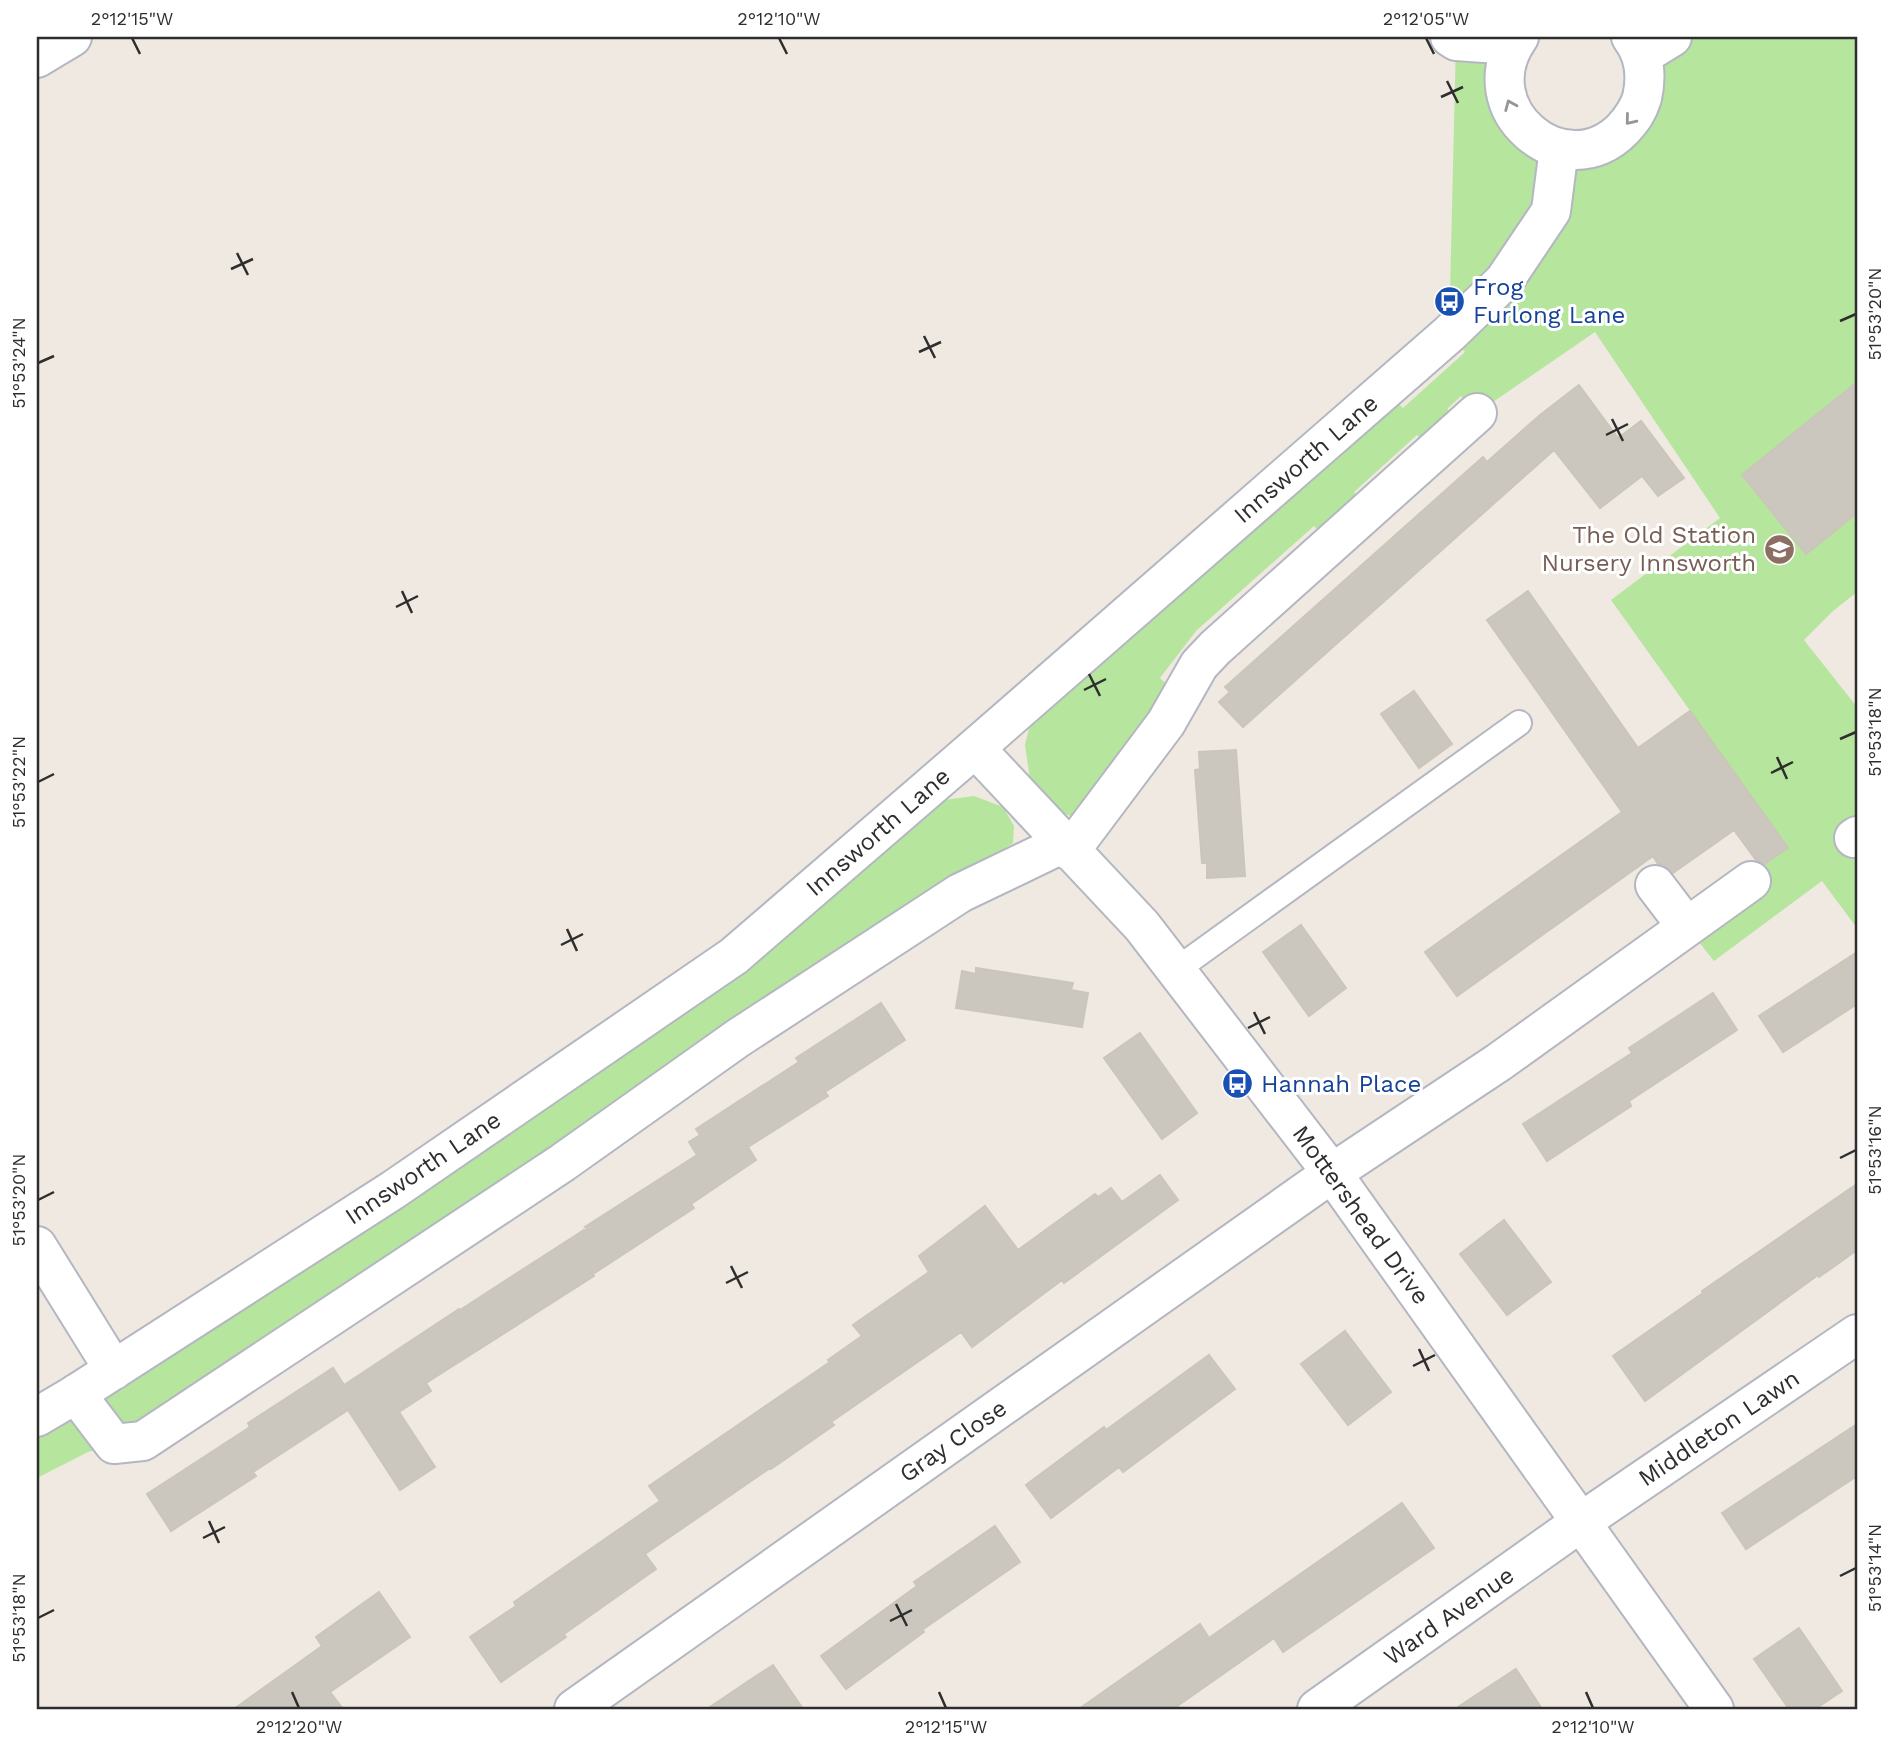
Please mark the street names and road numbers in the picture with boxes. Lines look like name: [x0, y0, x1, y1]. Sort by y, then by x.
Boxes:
street label: Innsworth Lane: [1228, 389, 1384, 529]
street label: Innsworth Lane: [800, 762, 956, 902]
street label: Innsworth Lane: [340, 1106, 506, 1230]
street label: Mottershead Drive: [1287, 1120, 1435, 1310]
street label: Middleton Lawn: [1633, 1364, 1805, 1492]
street label: Gray Close: [894, 1394, 1012, 1488]
street label: Ward Avenue: [1379, 1561, 1519, 1671]

